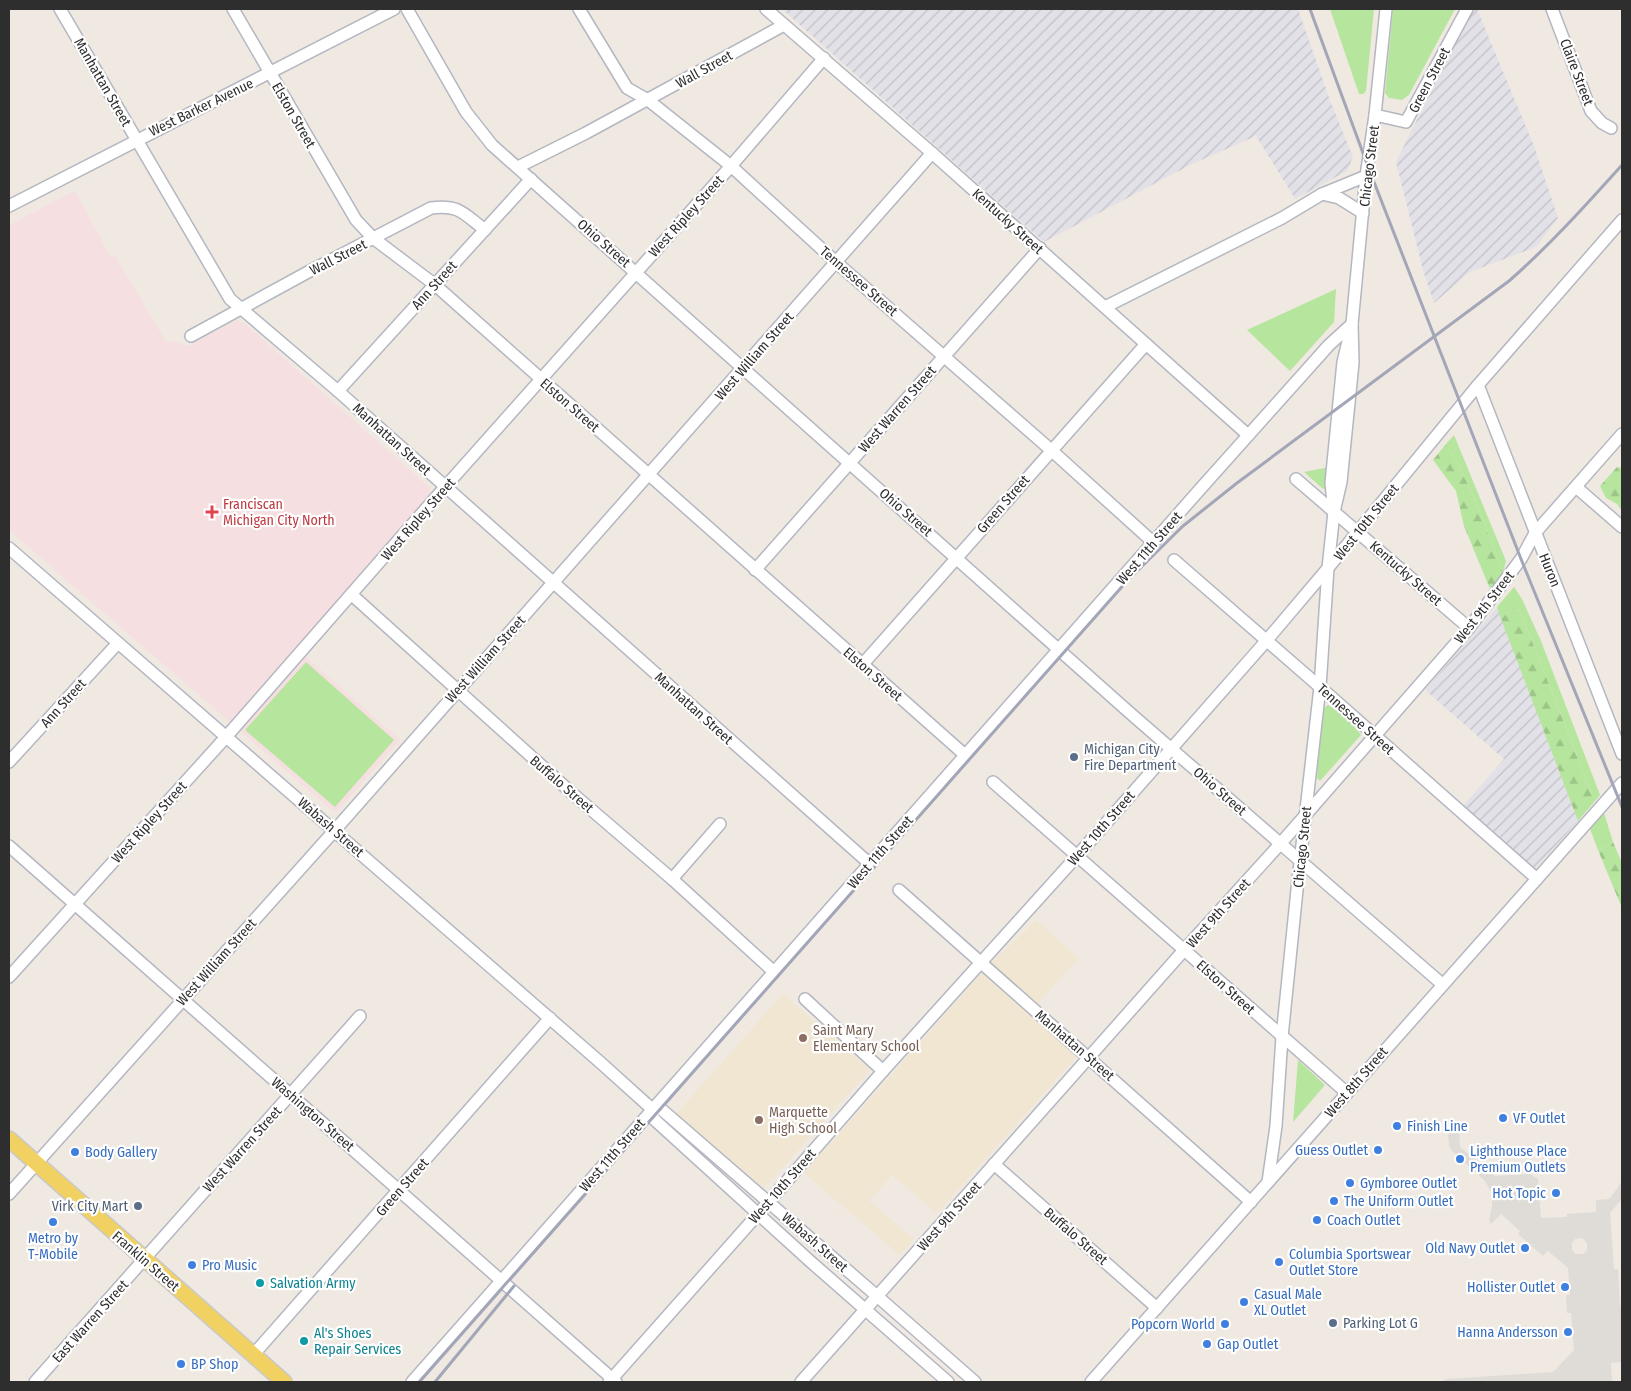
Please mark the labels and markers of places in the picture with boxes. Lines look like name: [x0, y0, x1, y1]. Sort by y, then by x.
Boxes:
place label: Franciscan Michigan City North: [223, 496, 335, 529]
marker: Franciscan Michigan City North: [205, 505, 219, 519]
place label: Michigan City Fire Department: [1084, 741, 1177, 774]
marker: Michigan City Fire Department: [1068, 751, 1080, 763]
place label: Saint Mary Elementary School: [813, 1022, 920, 1055]
marker: Saint Mary Elementary School: [797, 1032, 809, 1044]
place label: Marquette High School: [769, 1104, 837, 1137]
place label: VF Outlet: [1513, 1110, 1566, 1127]
marker: VF Outlet: [1497, 1112, 1509, 1124]
marker: Marquette High School: [753, 1114, 765, 1126]
place label: Finish Line: [1407, 1118, 1468, 1135]
marker: Finish Line: [1391, 1120, 1403, 1132]
place label: Guess Outlet: [1295, 1142, 1368, 1159]
place label: Lighthouse Place Premium Outlets: [1470, 1143, 1567, 1176]
place label: Body Gallery: [85, 1144, 158, 1161]
marker: Guess Outlet: [1372, 1144, 1384, 1156]
marker: Body Gallery: [69, 1146, 81, 1158]
marker: Lighthouse Place Premium Outlets: [1454, 1153, 1466, 1165]
place label: Gymboree Outlet: [1360, 1175, 1458, 1192]
marker: Gymboree Outlet: [1344, 1177, 1356, 1189]
place label: Hot Topic: [1492, 1185, 1546, 1202]
marker: Hot Topic: [1550, 1187, 1562, 1199]
place label: The Uniform Outlet: [1344, 1193, 1454, 1210]
marker: The Uniform Outlet: [1328, 1195, 1340, 1207]
place label: Virk City Mart: [52, 1198, 128, 1215]
marker: Virk City Mart: [132, 1200, 144, 1212]
place label: Coach Outlet: [1327, 1212, 1401, 1229]
marker: Coach Outlet: [1311, 1214, 1323, 1226]
marker: Metro by T-Mobile: [47, 1216, 59, 1228]
place label: Metro by T-Mobile: [28, 1230, 79, 1263]
place label: Old Navy Outlet: [1425, 1240, 1515, 1257]
marker: Old Navy Outlet: [1519, 1242, 1531, 1254]
place label: Columbia Sportswear Outlet Store: [1289, 1246, 1411, 1279]
marker: Columbia Sportswear Outlet Store: [1273, 1256, 1285, 1268]
place label: Pro Music: [202, 1257, 257, 1274]
marker: Pro Music: [186, 1259, 198, 1271]
place label: Salvation Army: [270, 1275, 356, 1292]
marker: Salvation Army: [254, 1277, 266, 1289]
place label: Hollister Outlet: [1467, 1279, 1555, 1296]
marker: Hollister Outlet: [1559, 1281, 1571, 1293]
place label: Casual Male XL Outlet: [1254, 1286, 1322, 1319]
marker: Casual Male XL Outlet: [1238, 1296, 1250, 1308]
place label: Parking Lot G: [1343, 1315, 1418, 1332]
place label: Popcorn World: [1131, 1316, 1215, 1333]
marker: Parking Lot G: [1327, 1317, 1339, 1329]
marker: Popcorn World: [1219, 1318, 1231, 1330]
place label: Hanna Andersson: [1457, 1324, 1558, 1341]
place label: Al's Shoes Repair Services: [314, 1325, 401, 1358]
marker: Hanna Andersson: [1562, 1326, 1574, 1338]
marker: Al's Shoes Repair Services: [298, 1335, 310, 1347]
place label: Gap Outlet: [1217, 1336, 1279, 1353]
marker: Gap Outlet: [1201, 1338, 1213, 1350]
place label: BP Shop: [191, 1356, 238, 1373]
marker: BP Shop: [175, 1358, 187, 1370]

